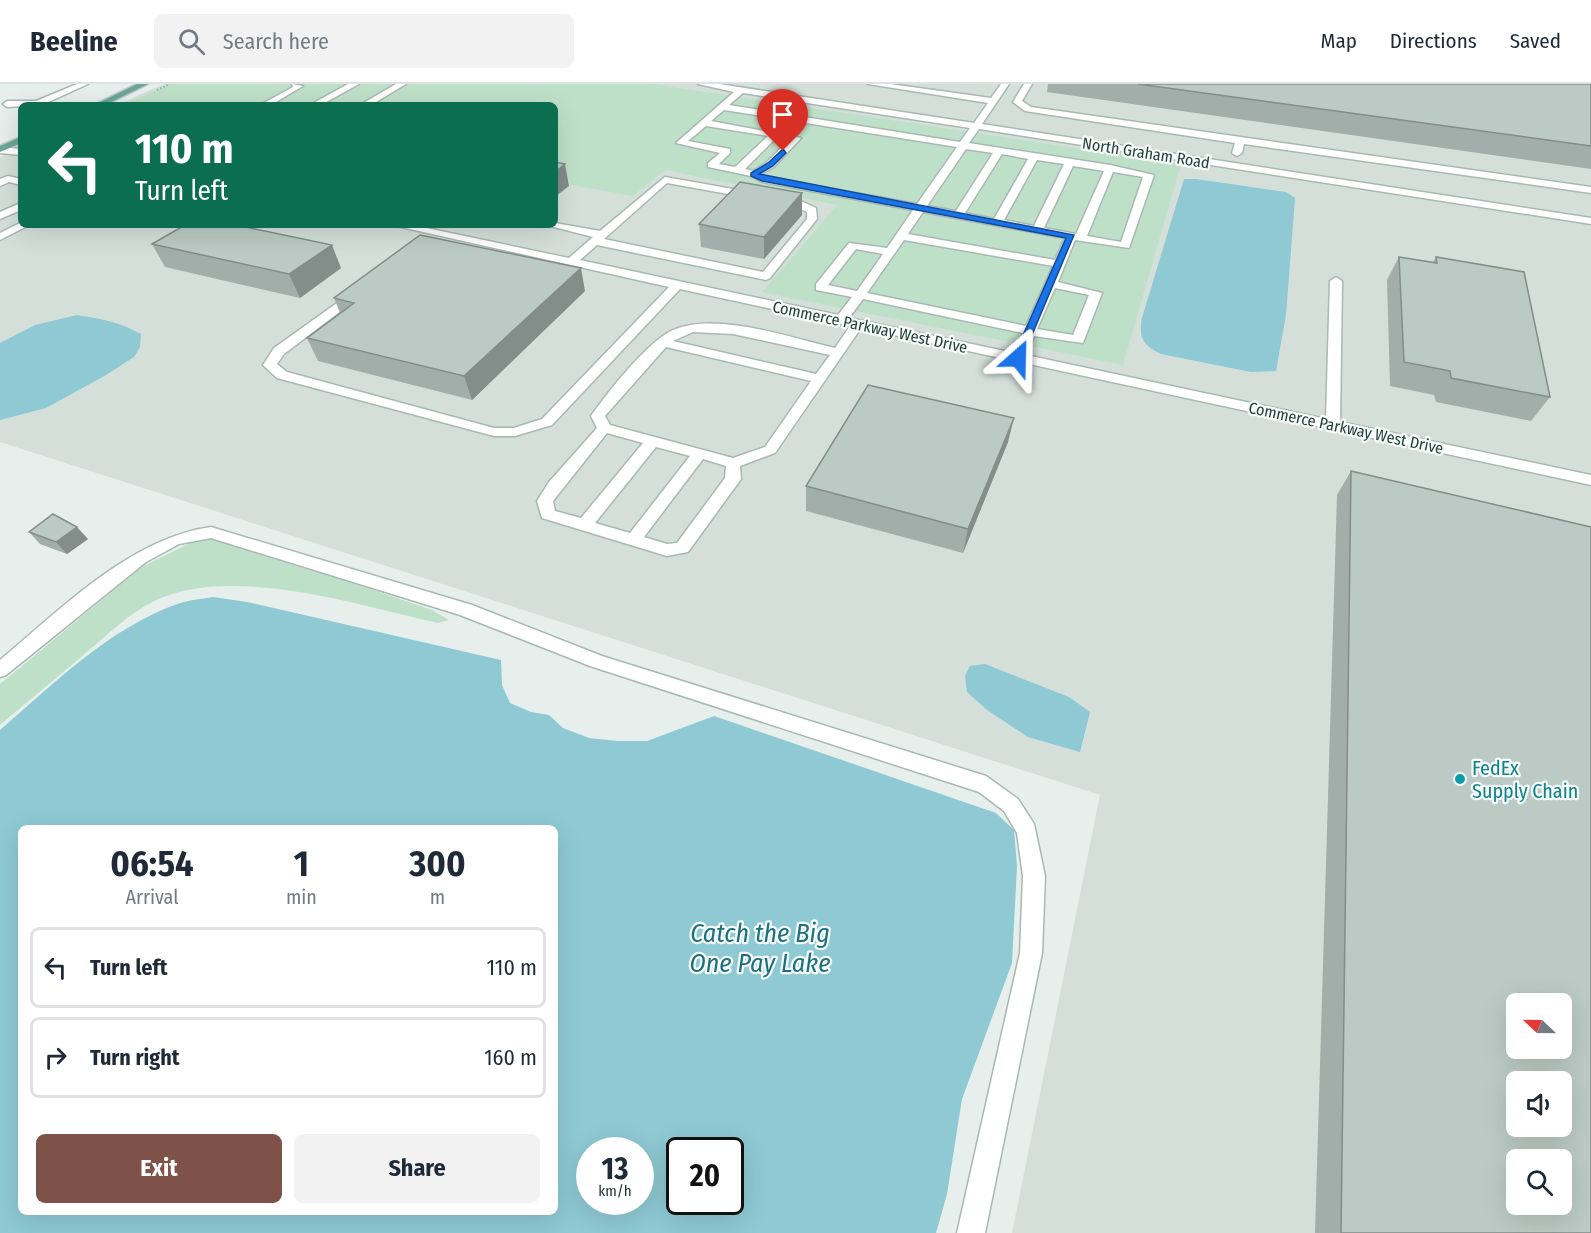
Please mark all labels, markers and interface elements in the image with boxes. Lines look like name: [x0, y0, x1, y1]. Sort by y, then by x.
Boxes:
search box: [154, 14, 574, 68]
text: Beeline: [30, 25, 118, 58]
icon: search: [175, 25, 208, 58]
text: Search here: [223, 28, 329, 55]
text: Map: [1320, 28, 1357, 54]
text: Directions: [1390, 28, 1477, 54]
text: Saved: [1510, 28, 1561, 54]
pin: [757, 89, 808, 151]
icon: arrive: [766, 98, 799, 131]
text: 110 m: [135, 124, 234, 174]
icon: left: [36, 126, 114, 204]
street label: North Graham Road: [1081, 134, 1211, 172]
text: Turn left: [135, 175, 228, 207]
street label: Commerce Parkway West Drive: [771, 297, 969, 357]
position arrow: [986, 326, 1050, 390]
street label: Commerce Parkway West Drive: [1247, 398, 1445, 458]
place label: FedEx Supply Chain: [1472, 756, 1578, 803]
marker: FedEx Supply Chain: [1453, 772, 1467, 786]
text: 06:54: [110, 842, 194, 886]
text: 1: [294, 842, 309, 886]
text: 300: [409, 842, 466, 886]
text: Arrival: [125, 885, 178, 909]
text: min: [286, 885, 317, 909]
text: m: [430, 885, 445, 909]
water label: Catch the Big One Pay Lake: [689, 918, 831, 979]
icon: left: [39, 951, 72, 984]
text: Turn left: [90, 954, 168, 981]
text: 110 m: [487, 954, 537, 981]
north arrow: [1506, 993, 1572, 1059]
map controls: [1506, 993, 1572, 1215]
icon: right: [39, 1041, 72, 1074]
text: Turn right: [90, 1044, 179, 1071]
text: 160 m: [484, 1044, 537, 1071]
button: sound: [1506, 1071, 1572, 1137]
button: Exit: [36, 1134, 282, 1203]
button: Share: [294, 1134, 540, 1203]
speed limit sign: 20: [666, 1137, 744, 1215]
button: search: [1506, 1149, 1572, 1215]
text: 13: [602, 1151, 628, 1187]
text: km/h: [598, 1182, 632, 1200]

